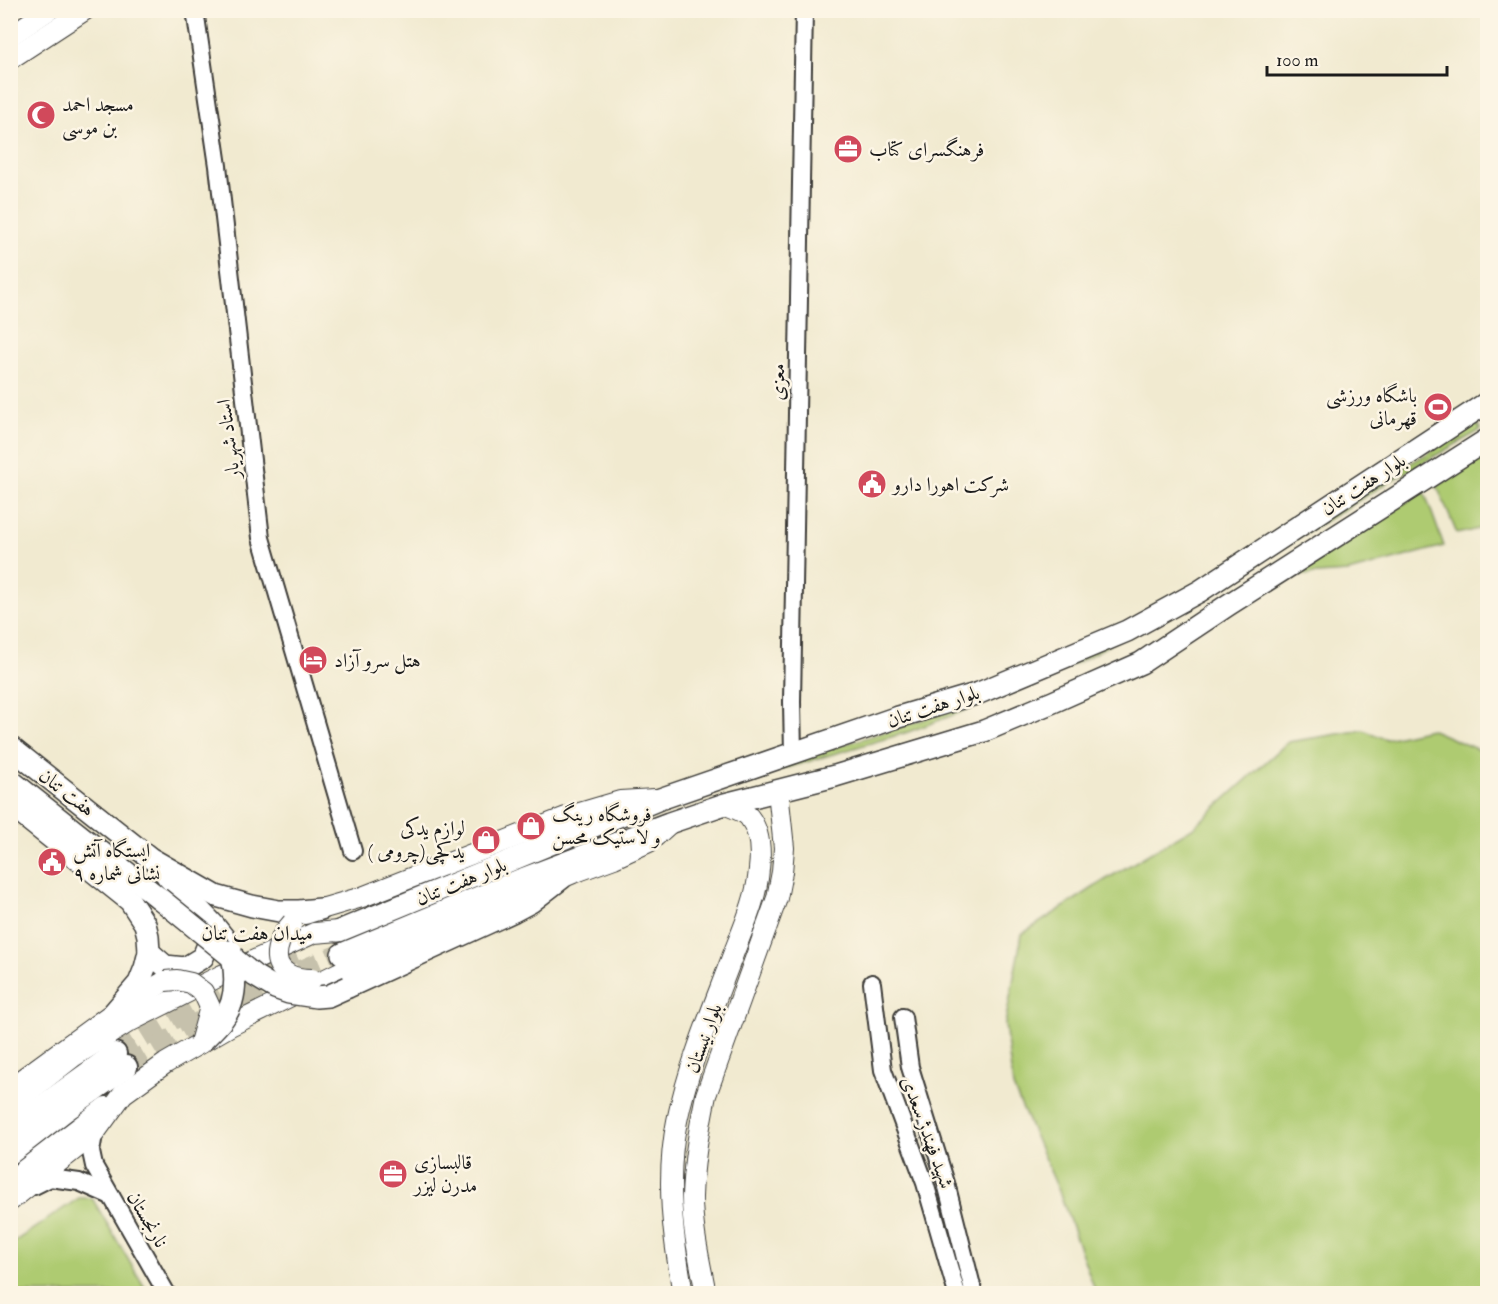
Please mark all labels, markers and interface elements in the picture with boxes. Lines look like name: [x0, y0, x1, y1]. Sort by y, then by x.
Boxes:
scale bar: [1267, 39, 1447, 77]
text: 100 m: [1276, 49, 1319, 72]
place label: مسجد احمد بن موسی: [62, 92, 134, 142]
mosque icon: مسجد احمد بن موسی: [25, 99, 57, 131]
office icon: فرهنگسرای کتاب: [832, 133, 864, 165]
place label: فرهنگسرای کتاب: [869, 136, 984, 163]
street label: معزی: [765, 363, 790, 401]
place label: باشگاه ورزشی قهرمانی: [1326, 382, 1417, 431]
sports icon: باشگاه ورزشی قهرمانی: [1422, 391, 1454, 423]
street label: استاد شهریار: [211, 398, 246, 482]
street label: بلوار هفت تنان: [1316, 448, 1410, 521]
public building icon: شرکت اهورا دارو: [856, 468, 888, 500]
place label: شرکت اهورا دارو: [891, 472, 1009, 498]
hotel icon: هتل سرو آزاد: [297, 644, 329, 676]
place label: هتل سرو آزاد: [334, 648, 421, 675]
street label: بلوار هفت تنان: [884, 680, 983, 733]
street label: هفت تنان: [34, 763, 100, 822]
place label: فروشگاه رینگ و لاستیک محسن: [552, 801, 661, 851]
shop icon: فروشگاه رینگ و لاستیک محسن: [515, 810, 547, 842]
place label: لوازم یدکی یدکچی(چرومی ): [367, 816, 465, 865]
shop icon: لوازم یدکی یدکچی(چرومی ): [470, 824, 502, 856]
place label: ایستگاه آتش نشانی شماره ۹: [73, 837, 161, 886]
public building icon: ایستگاه آتش نشانی شماره ۹: [36, 846, 68, 878]
street label: بلوار هفت تنان: [412, 852, 510, 911]
district label: میدان هفت تنان: [201, 920, 313, 947]
street label: بلوار نیستان: [679, 1000, 728, 1076]
street label: شهید فهندژ سعدی: [896, 1072, 959, 1192]
place label: قالبسازی مدرن لیزر: [412, 1150, 477, 1198]
office icon: قالبسازی مدرن لیزر: [377, 1158, 409, 1190]
street label: نارنجستان: [121, 1186, 174, 1252]

